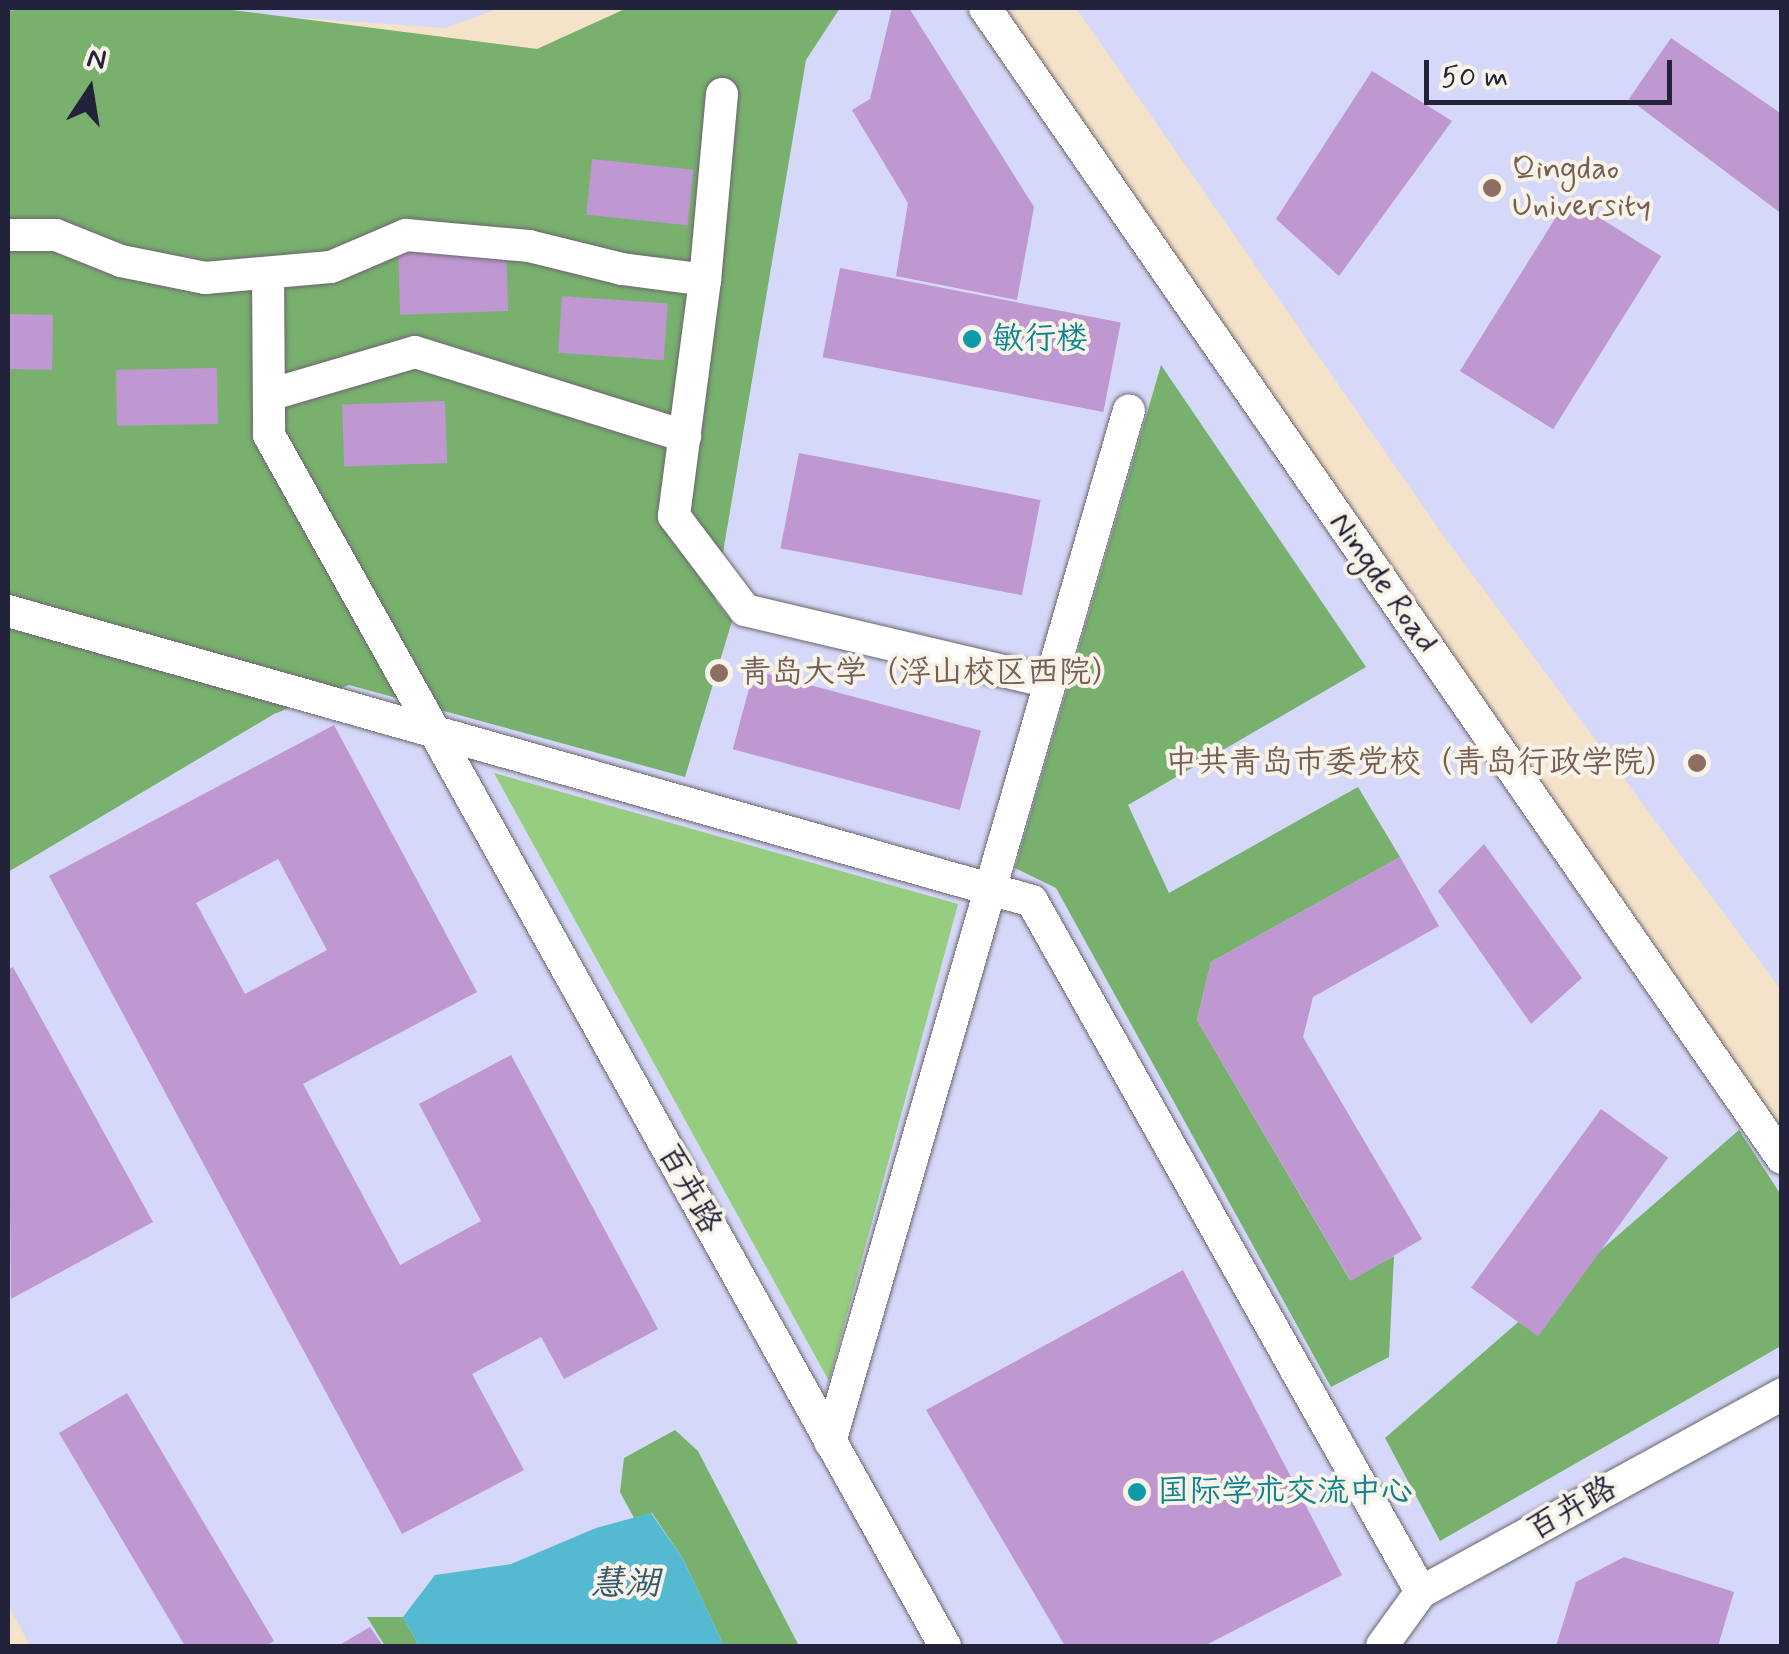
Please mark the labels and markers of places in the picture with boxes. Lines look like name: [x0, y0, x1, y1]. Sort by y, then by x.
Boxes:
place label: Qingdao University: [1512, 151, 1651, 226]
marker: Qingdao University: [1481, 177, 1503, 199]
place label: 敏行楼: [992, 320, 1088, 358]
marker: 敏行楼: [961, 328, 983, 350]
place label: 青岛大学（浮山校区西院）: [739, 654, 1123, 692]
marker: 青岛大学（浮山校区西院）: [708, 662, 730, 684]
place label: 中共青岛市委党校（青岛行政学院）: [1165, 744, 1677, 782]
marker: 中共青岛市委党校（青岛行政学院）: [1686, 752, 1708, 774]
place label: 国际学术交流中心: [1157, 1473, 1413, 1511]
marker: 国际学术交流中心: [1126, 1481, 1148, 1503]

